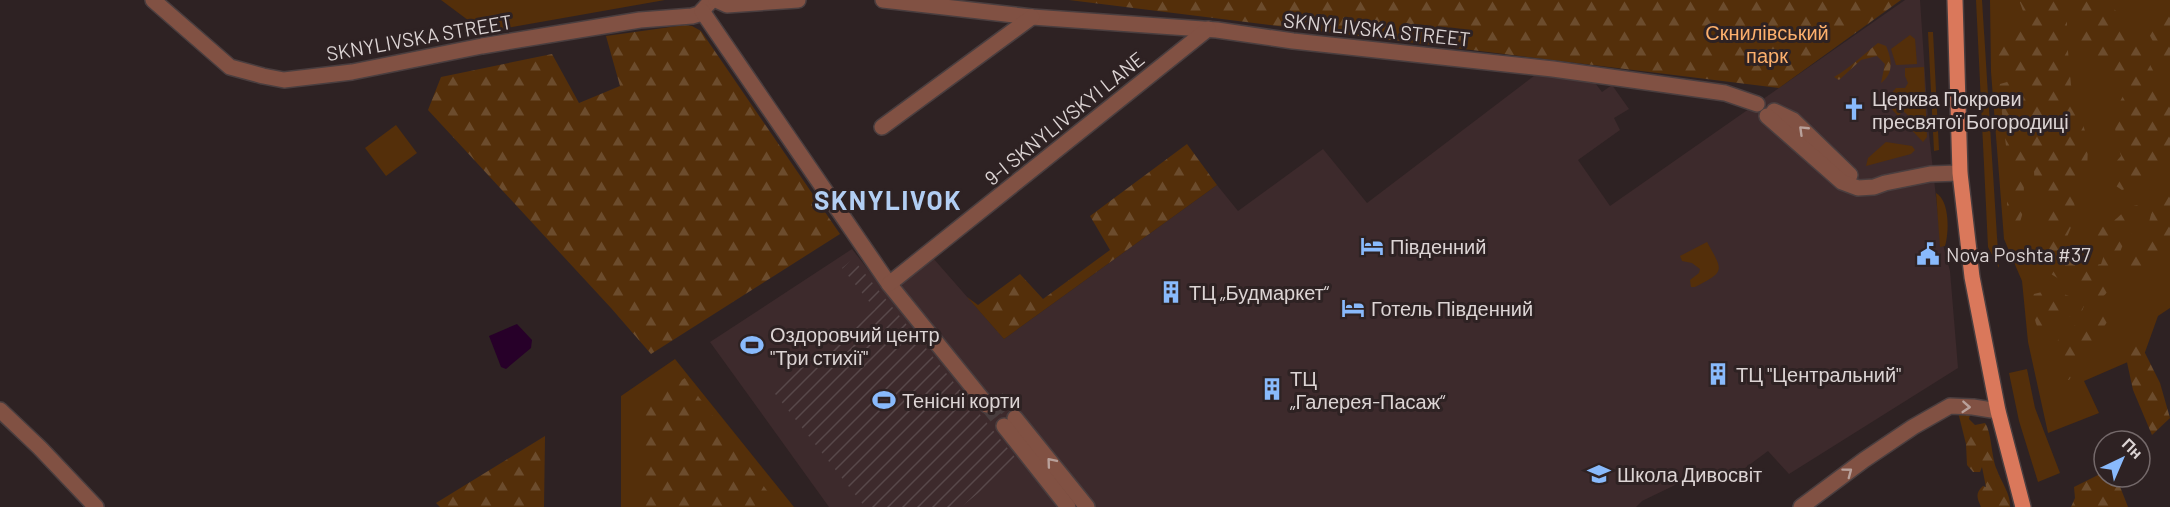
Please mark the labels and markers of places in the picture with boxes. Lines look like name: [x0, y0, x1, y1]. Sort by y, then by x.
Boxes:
place label: Церква Покрови пресвятої Богородиці: [1872, 86, 2069, 133]
church icon: Церква Покрови пресвятої Богородиці: [1841, 96, 1867, 122]
hotel icon: Південний: [1359, 233, 1385, 259]
place label: Південний: [1390, 234, 1486, 258]
public building icon: Nova Poshta #37: [1915, 241, 1941, 267]
place label: Nova Poshta #37: [1946, 242, 2091, 266]
building icon: ТЦ „Будмаркет“: [1158, 279, 1184, 305]
place label: ТЦ „Будмаркет“: [1189, 280, 1330, 304]
hotel icon: Готель Південний: [1340, 295, 1366, 321]
place label: Готель Південний: [1371, 296, 1533, 320]
place label: Оздоровчий центр "Три стихії": [770, 322, 940, 369]
sports icon: Оздоровчий центр "Три стихії": [739, 332, 765, 358]
building icon: ТЦ "Центральний": [1705, 361, 1731, 387]
place label: ТЦ "Центральний": [1736, 362, 1901, 386]
place label: ТЦ „Галерея-Пасаж“: [1290, 366, 1446, 413]
building icon: ТЦ „Галерея-Пасаж“: [1259, 376, 1285, 402]
sports icon: Тенісні корти: [871, 387, 897, 413]
place label: Тенісні корти: [902, 388, 1020, 412]
school or university icon: Школа Дивосвіт: [1586, 461, 1612, 487]
place label: Школа Дивосвіт: [1617, 462, 1762, 486]

